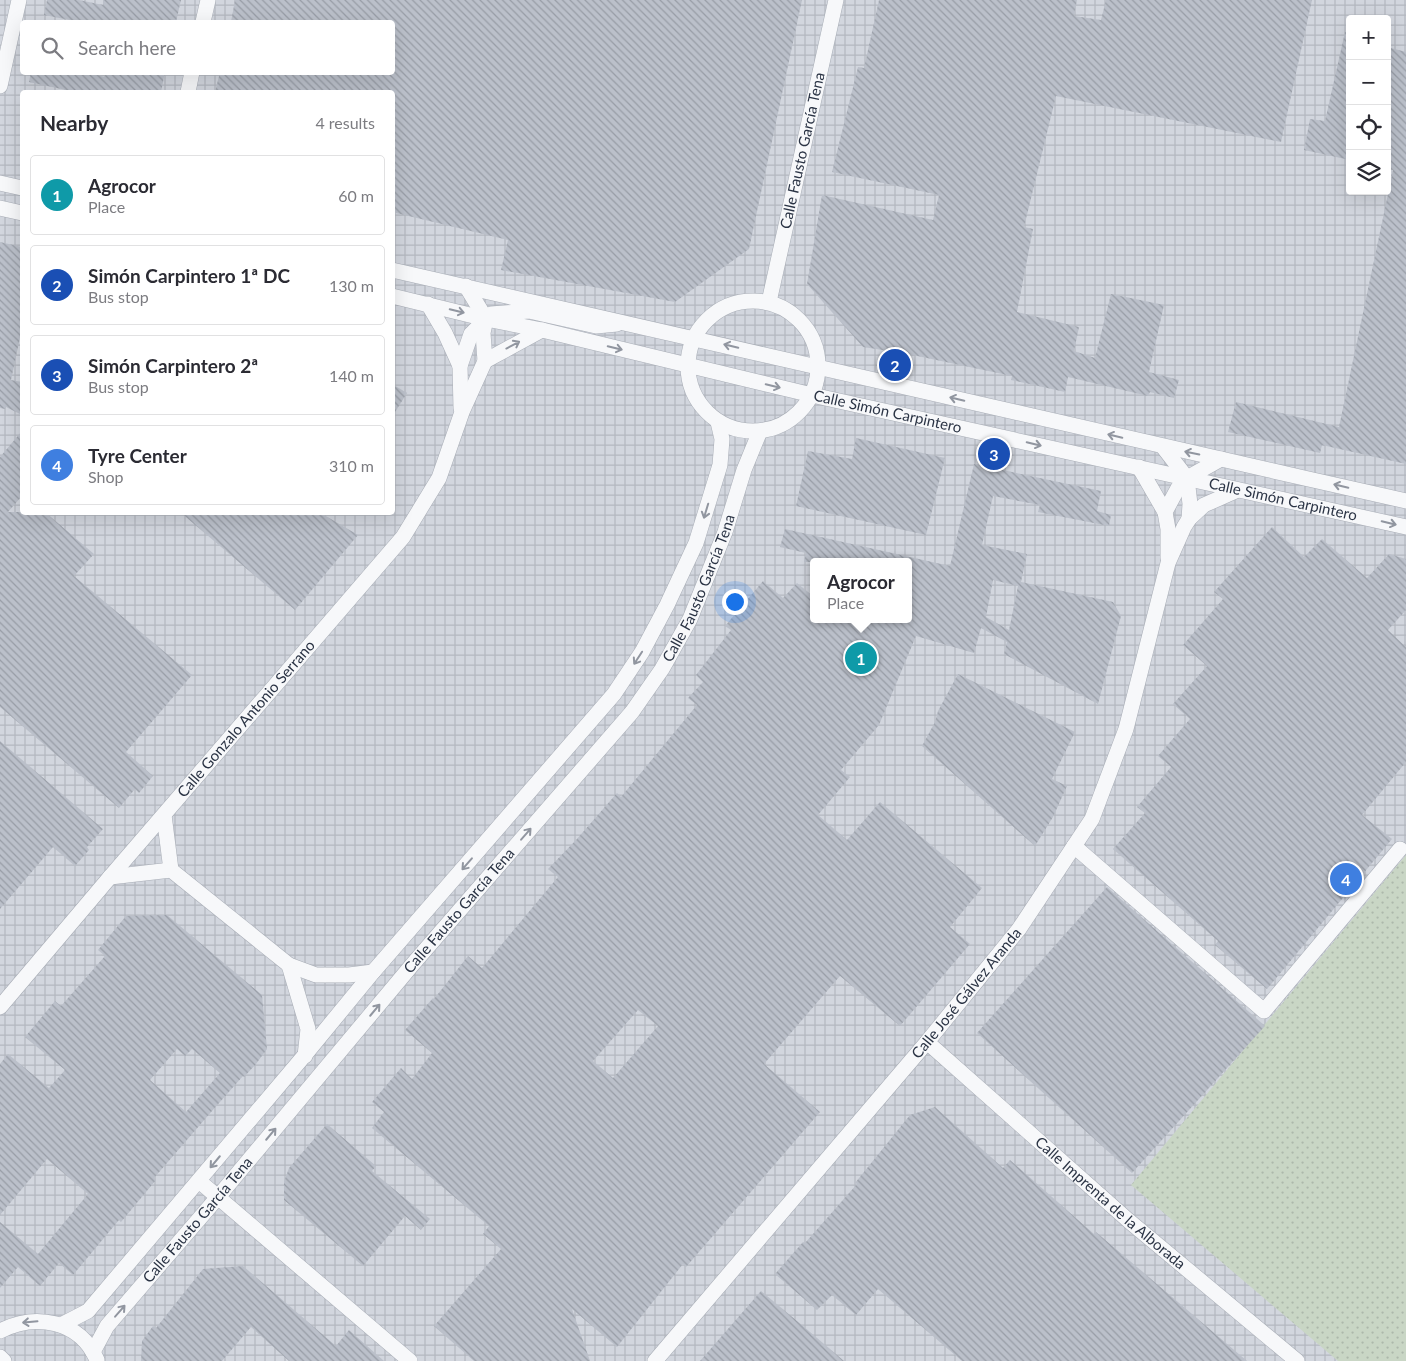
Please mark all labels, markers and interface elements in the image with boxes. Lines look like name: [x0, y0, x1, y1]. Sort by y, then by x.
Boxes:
map controls: [1346, 15, 1391, 195]
button: +: [1346, 15, 1391, 60]
search box: [20, 20, 395, 75]
icon: search: [38, 34, 66, 62]
text: Search here: [78, 36, 176, 59]
button: −: [1346, 60, 1391, 105]
street label: Calle Fausto García Tena: [776, 71, 828, 230]
button: locate: [1346, 105, 1391, 150]
text: Nearby: [40, 110, 108, 135]
text: 4 results: [315, 113, 375, 132]
button: layers: [1346, 150, 1391, 195]
text: Agrocor: [88, 174, 156, 197]
text: 1: [52, 186, 62, 205]
text: 60 m: [338, 186, 374, 205]
text: Place: [88, 197, 125, 216]
text: Simón Carpintero 1ª DC: [88, 264, 290, 287]
text: 2: [52, 276, 62, 295]
text: 130 m: [329, 276, 374, 295]
text: Bus stop: [88, 287, 149, 306]
one-way arrow: [448, 307, 464, 317]
one-way arrow: [506, 340, 520, 350]
one-way arrow: [723, 341, 739, 350]
one-way arrow: [607, 344, 623, 353]
pin: 2: [879, 346, 911, 384]
text: Simón Carpintero 2ª: [88, 354, 258, 377]
text: 3: [52, 366, 62, 385]
text: 140 m: [329, 366, 374, 385]
text: Bus stop: [88, 377, 149, 396]
one-way arrow: [765, 382, 781, 391]
street label: Calle Simón Carpintero: [812, 386, 964, 436]
one-way arrow: [949, 394, 965, 403]
one-way arrow: [1108, 431, 1124, 440]
pin: 3: [978, 435, 1010, 473]
one-way arrow: [1026, 440, 1042, 449]
text: Tyre Center: [88, 444, 187, 467]
one-way arrow: [1184, 448, 1200, 457]
text: 4: [52, 456, 62, 475]
text: 310 m: [329, 456, 374, 475]
text: Shop: [88, 467, 124, 486]
street label: Calle Simón Carpintero: [1207, 473, 1359, 524]
one-way arrow: [1334, 481, 1350, 490]
one-way arrow: [700, 503, 710, 519]
street label: Calle Fausto García Tena: [658, 512, 738, 665]
one-way arrow: [1380, 519, 1396, 528]
popup: [810, 558, 912, 623]
text: Agrocor: [827, 570, 895, 593]
your location: [722, 589, 748, 615]
text: Place: [827, 593, 864, 612]
street label: Calle Gonzalo Antonio Serrano: [173, 636, 318, 800]
pin: 1: [845, 639, 877, 677]
one-way arrow: [633, 651, 643, 665]
one-way arrow: [521, 827, 532, 840]
street label: Calle Fausto García Tena: [399, 844, 518, 976]
one-way arrow: [461, 857, 473, 870]
pin: 4: [1330, 860, 1362, 898]
street label: Calle José Gálvez Aranda: [907, 924, 1024, 1062]
one-way arrow: [369, 1003, 380, 1016]
one-way arrow: [265, 1128, 276, 1141]
street label: Calle Imprenta de la Alborada: [1032, 1132, 1190, 1272]
street label: Calle Fausto García Tena: [138, 1153, 256, 1286]
one-way arrow: [210, 1155, 221, 1168]
one-way arrow: [114, 1305, 126, 1318]
one-way arrow: [22, 1317, 38, 1326]

